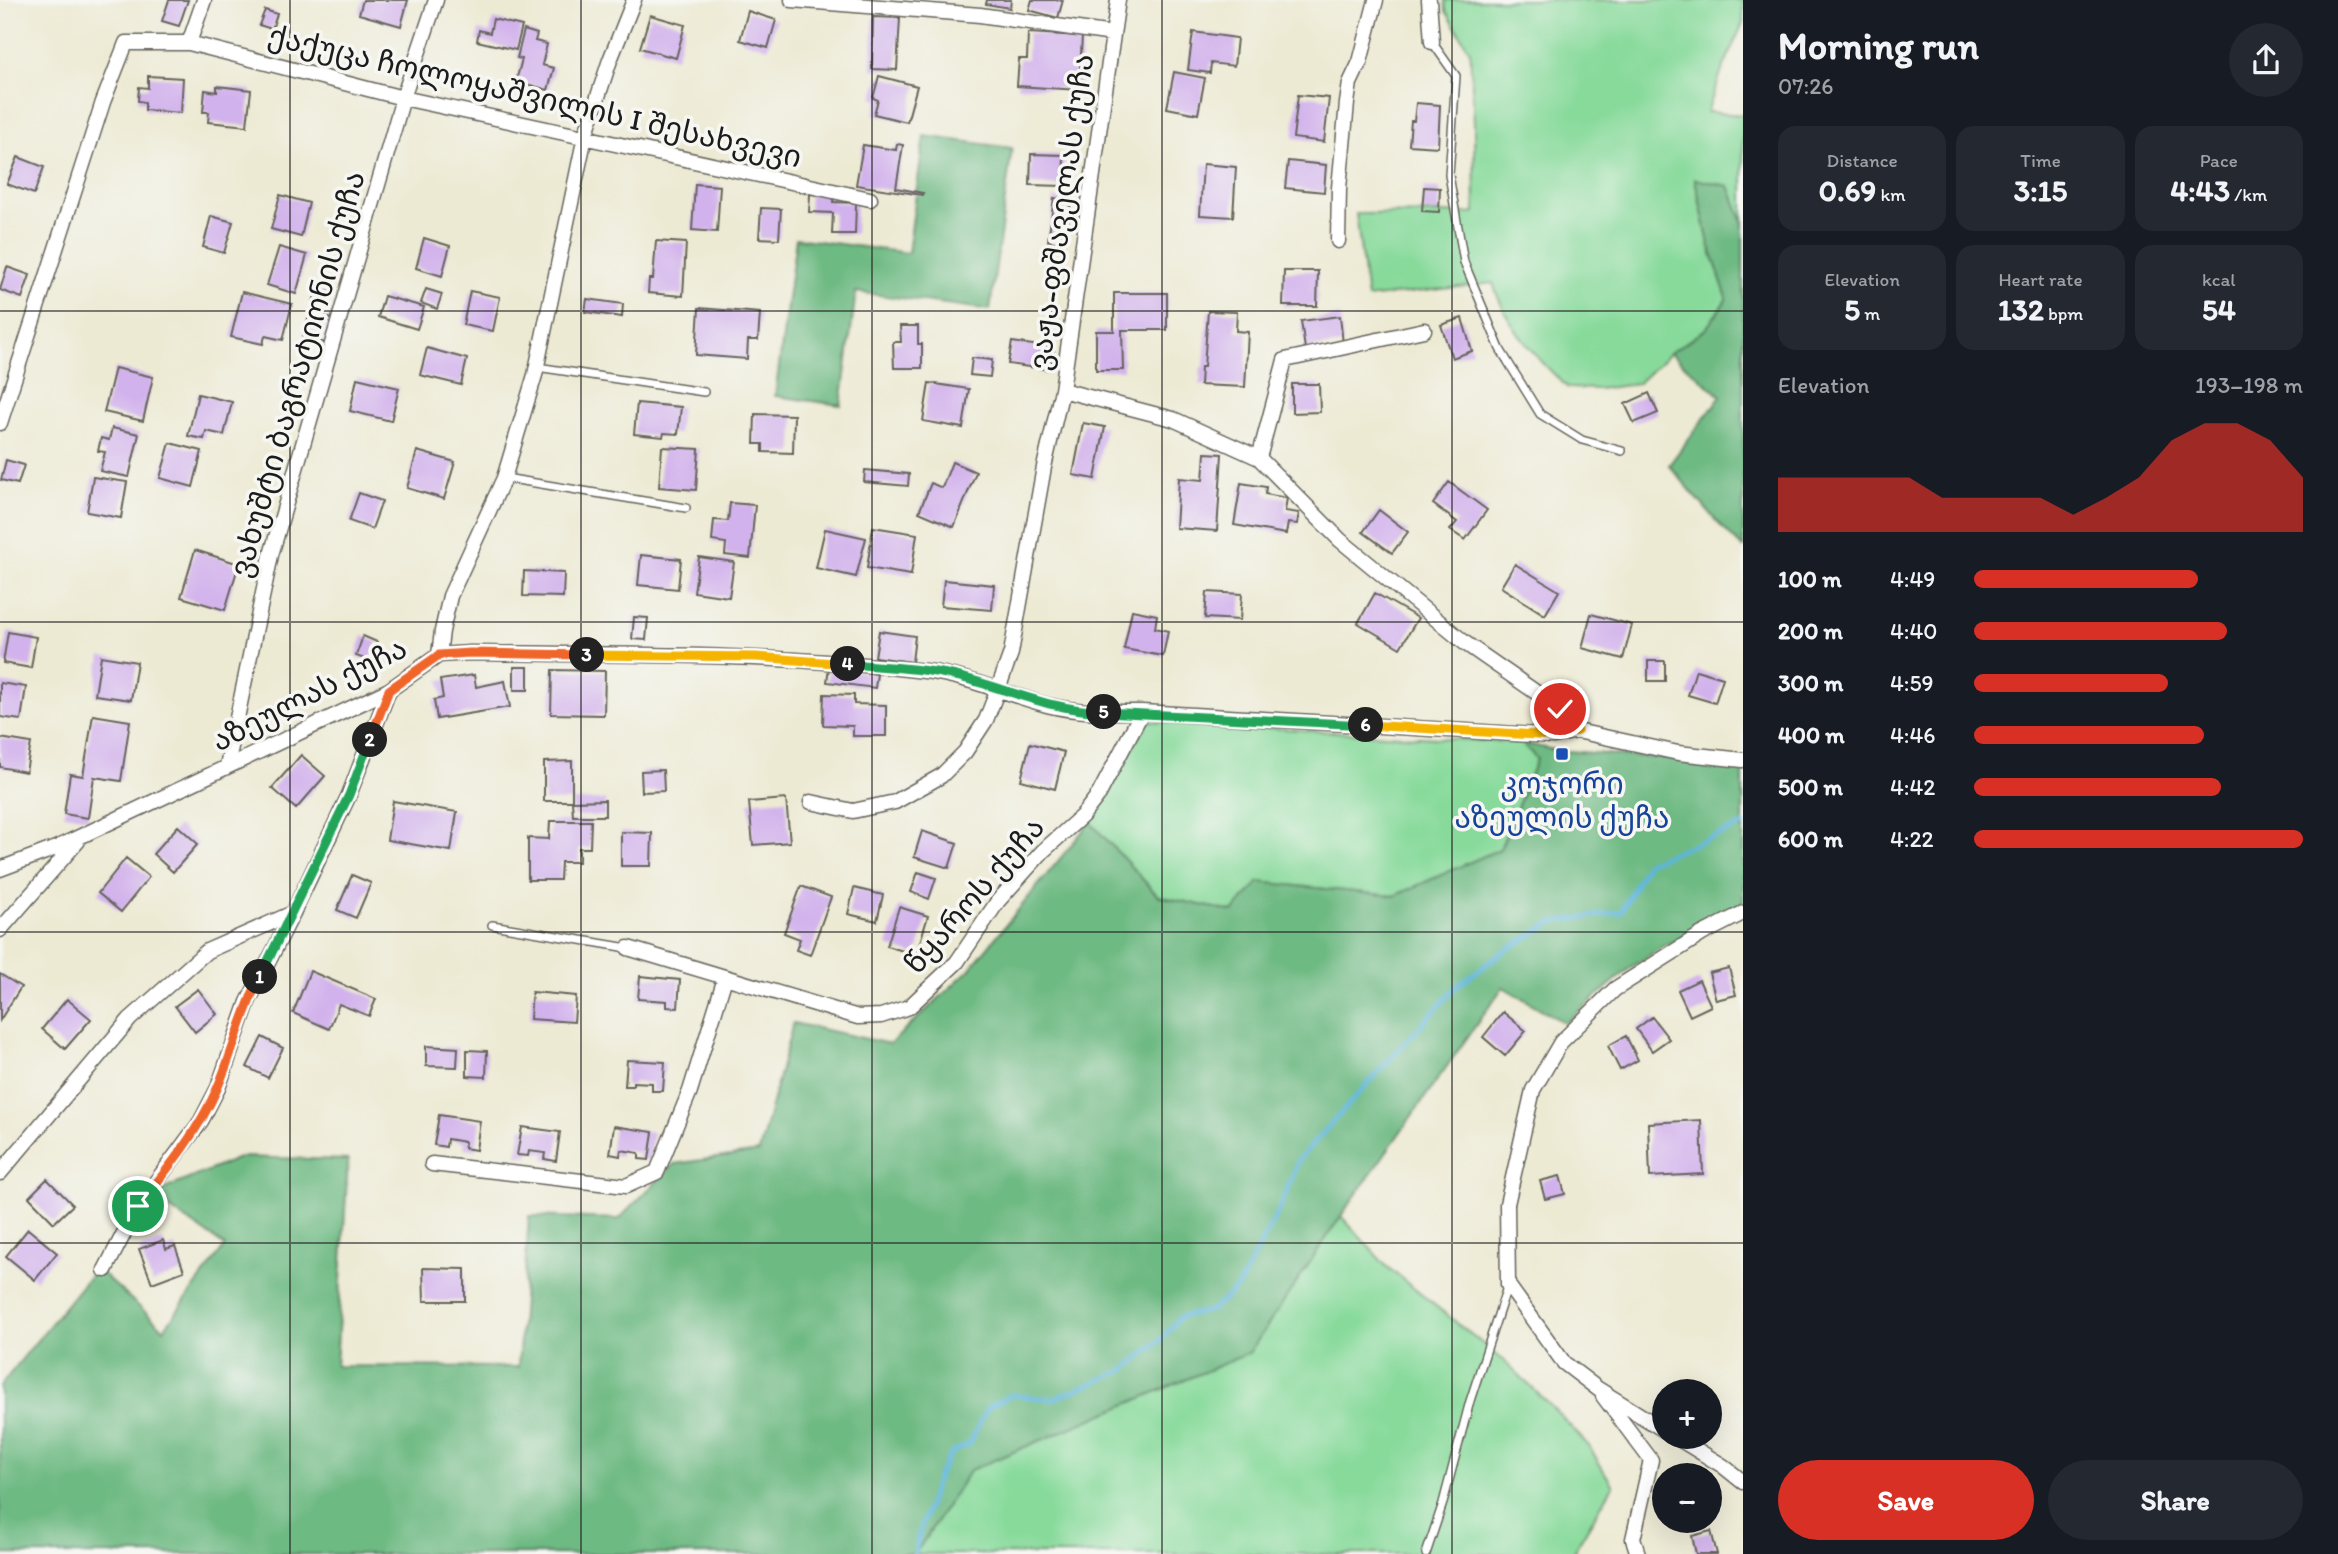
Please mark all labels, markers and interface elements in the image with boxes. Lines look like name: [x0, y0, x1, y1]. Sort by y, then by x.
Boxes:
street label: ქაქუცა ჩოლოყაშვილის I შესახვევი: [265, 17, 805, 175]
text: Morning run: [1778, 23, 1979, 69]
button: share: [2229, 23, 2303, 97]
street label: ვაჟა-ფშაველას ქუჩა: [1020, 51, 1102, 373]
text: 07:26: [1778, 72, 1833, 100]
text: Distance: [1827, 149, 1898, 172]
text: Time: [2020, 149, 2061, 172]
text: Pace: [2200, 149, 2238, 172]
street label: ვახუშტი ბაგრატიონის ქუჩა: [221, 167, 373, 581]
text: 0.69: [1819, 172, 1876, 209]
text: 3:15: [2014, 172, 2067, 209]
text: 4:43: [2170, 172, 2230, 209]
text: km: [1876, 183, 1906, 206]
text: /km: [2230, 183, 2267, 206]
text: Elevation: [1824, 268, 1900, 291]
text: Heart rate: [1998, 268, 2083, 291]
text: kcal: [2202, 268, 2236, 291]
text: 5: [1844, 291, 1860, 328]
text: 132: [1998, 291, 2044, 328]
text: 54: [2202, 291, 2236, 328]
text: m: [1860, 302, 1880, 325]
text: bpm: [2044, 302, 2083, 325]
text: Elevation: [1778, 371, 1869, 399]
text: 193–198 m: [2195, 371, 2303, 399]
text: 100 m: [1778, 565, 1842, 593]
text: 4:49: [1890, 565, 1935, 593]
text: 200 m: [1778, 617, 1843, 645]
text: 4:40: [1890, 617, 1937, 645]
street label: აზეულას ქუჩა: [205, 629, 413, 759]
pin: 3: [570, 638, 604, 672]
text: 3: [581, 643, 592, 666]
pin: 4: [830, 646, 866, 682]
text: 4: [842, 652, 853, 675]
text: 300 m: [1778, 669, 1843, 697]
text: 4:59: [1890, 669, 1934, 697]
pin: [1530, 679, 1590, 739]
icon: check: [1541, 690, 1579, 728]
pin: 5: [1086, 694, 1122, 730]
text: 5: [1099, 700, 1108, 723]
pin: 6: [1348, 708, 1384, 742]
text: 6: [1360, 713, 1371, 736]
text: 400 m: [1778, 721, 1845, 749]
text: 4:46: [1890, 721, 1935, 749]
pin: 2: [352, 722, 388, 758]
text: 2: [365, 728, 375, 751]
marker: კოჯორი აზეულის ქუჩა: [1554, 746, 1570, 762]
place label: კოჯორი აზეულის ქუჩა: [1455, 765, 1669, 836]
text: 500 m: [1778, 773, 1843, 801]
text: 4:42: [1890, 773, 1935, 801]
street label: წყაროს ქუჩა: [896, 809, 1052, 981]
text: 600 m: [1778, 825, 1843, 853]
text: 4:22: [1890, 825, 1934, 853]
pin: 1: [243, 960, 278, 995]
text: 1: [255, 965, 264, 988]
pin: [108, 1176, 168, 1236]
icon: arrive: [119, 1187, 157, 1225]
map controls: [1652, 1379, 1722, 1533]
button: +: [1652, 1379, 1722, 1449]
button: Save: [1778, 1460, 2034, 1540]
button: Share: [2048, 1460, 2303, 1540]
button: −: [1652, 1463, 1722, 1533]

